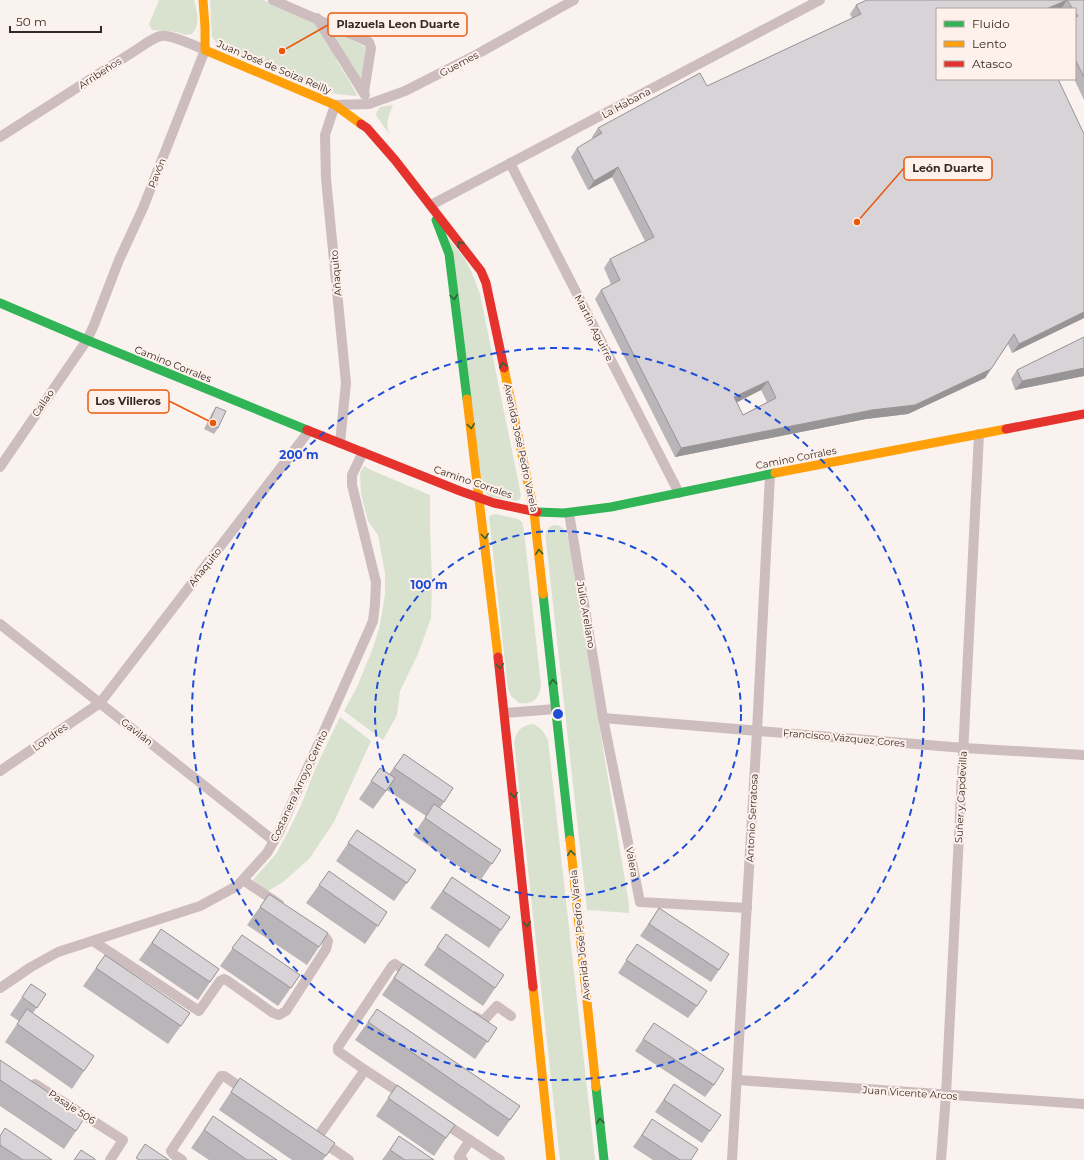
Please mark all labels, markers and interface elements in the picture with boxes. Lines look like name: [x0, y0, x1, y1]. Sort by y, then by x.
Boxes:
scale bar: [10, 8, 101, 34]
legend: [936, 8, 1076, 80]
callout: Plazuela Leon Duarte: [328, 13, 467, 36]
text: 50 m: [16, 14, 47, 29]
text: Fluido: [972, 16, 1010, 31]
text: Plazuela Leon Duarte: [336, 17, 460, 31]
text: Lento: [972, 36, 1007, 51]
street label: Juan José de Soiza Reilly: [214, 37, 334, 97]
street label: Guemes: [437, 48, 481, 80]
street label: Arribeños: [76, 54, 124, 92]
text: Atasco: [972, 56, 1012, 71]
street label: La Habana: [599, 85, 653, 121]
street label: Pavón: [145, 156, 169, 190]
callout: León Duarte: [904, 157, 992, 180]
text: León Duarte: [912, 161, 984, 175]
one-way arrow: [458, 242, 465, 249]
street label: Añaquito: [328, 249, 344, 297]
street label: Martín Aguirre: [572, 293, 616, 363]
one-way arrow: [449, 294, 458, 300]
street label: Camino Corrales: [133, 343, 214, 385]
one-way arrow: [500, 361, 508, 368]
street label: Avenida José Pedro Varela: [501, 382, 541, 514]
street label: Callao: [29, 387, 57, 419]
callout: Los Villeros: [88, 390, 169, 413]
text: Los Villeros: [95, 394, 161, 408]
one-way arrow: [466, 423, 475, 429]
street label: Camino Corrales: [754, 444, 838, 472]
text: 200 m: [279, 447, 319, 462]
street label: Camino Corrales: [432, 462, 514, 502]
one-way arrow: [480, 533, 489, 540]
street label: Añaquito: [186, 545, 224, 589]
one-way arrow: [535, 549, 544, 555]
text: 100 m: [411, 577, 447, 592]
street label: Julio Arellano: [574, 580, 598, 649]
one-way arrow: [495, 663, 504, 669]
one-way arrow: [549, 679, 558, 685]
centre of rings: [551, 707, 565, 721]
street label: Gavilán: [118, 715, 156, 749]
street label: Londres: [30, 720, 70, 754]
street label: Francisco Vázquez Cores: [782, 726, 906, 750]
street label: Costanera Arroyo Cerrito: [267, 728, 331, 844]
street label: Suñer y Capdevilla: [952, 751, 970, 843]
street label: Antonio Serratosa: [743, 773, 761, 863]
one-way arrow: [509, 792, 518, 798]
street label: Valera: [623, 846, 641, 878]
one-way arrow: [567, 850, 576, 856]
street label: Avenida José Pedro Varela: [567, 869, 593, 1001]
one-way arrow: [522, 921, 531, 927]
street label: Juan Vicente Arcos: [861, 1083, 958, 1103]
street label: Pasaje 506: [46, 1087, 98, 1127]
one-way arrow: [595, 1118, 604, 1124]

